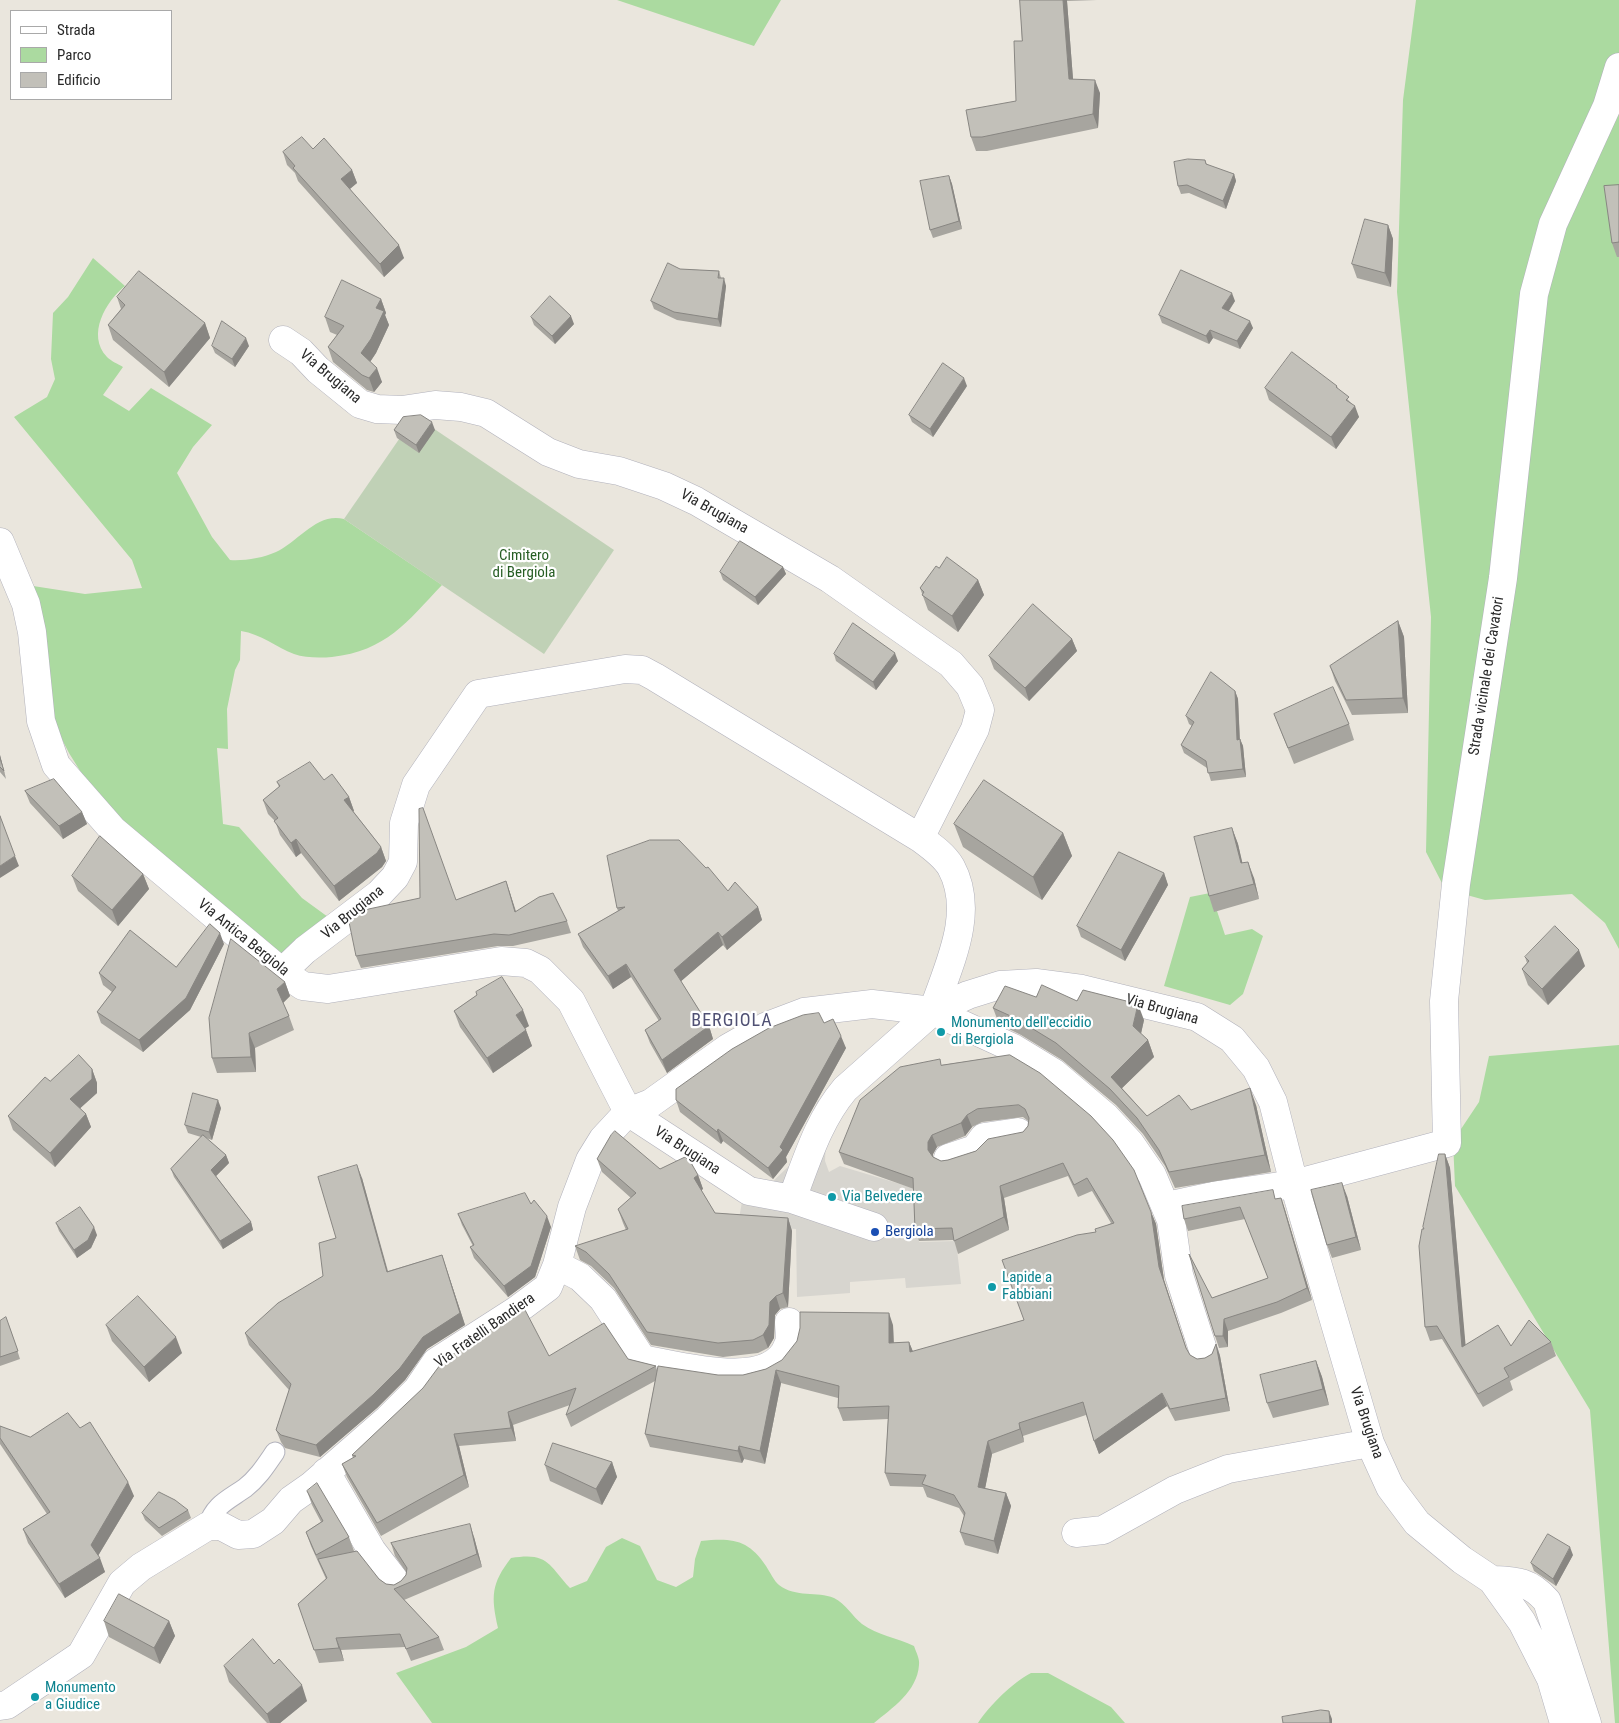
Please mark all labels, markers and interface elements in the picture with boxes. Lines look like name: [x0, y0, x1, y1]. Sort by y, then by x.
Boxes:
legend: [10, 10, 172, 100]
text: Strada: [57, 21, 95, 39]
text: Parco: [57, 46, 91, 64]
text: Edificio: [57, 71, 100, 89]
street label: Via Brugiana: [296, 346, 364, 408]
street label: Via Brugiana: [677, 486, 751, 538]
park label: Cimitero di Bergiola: [493, 547, 555, 582]
street label: Strada vicinale dei Cavatori: [1466, 595, 1508, 757]
street label: Via Brugiana: [318, 882, 388, 944]
street label: Via Antica Bergiola: [194, 896, 292, 980]
street label: Via Brugiana: [1123, 991, 1201, 1029]
district label: BERGIOLA: [690, 1010, 774, 1032]
place label: Monumento dell'eccidio di Bergiola: [951, 1014, 1092, 1049]
marker: Monumento dell'eccidio di Bergiola: [935, 1026, 947, 1038]
street label: Via Brugiana: [651, 1123, 723, 1179]
place label: Via Belvedere: [842, 1188, 922, 1206]
marker: Via Belvedere: [826, 1191, 838, 1203]
place label: Bergiola: [885, 1223, 934, 1241]
marker: Bergiola: [869, 1226, 881, 1238]
place label: Lapide a Fabbiani: [1002, 1269, 1052, 1304]
marker: Lapide a Fabbiani: [986, 1281, 998, 1293]
street label: Via Fratelli Bandiera: [431, 1290, 539, 1372]
street label: Via Brugiana: [1345, 1385, 1387, 1461]
place label: Monumento a Giudice: [45, 1679, 116, 1714]
marker: Monumento a Giudice: [29, 1691, 41, 1703]

